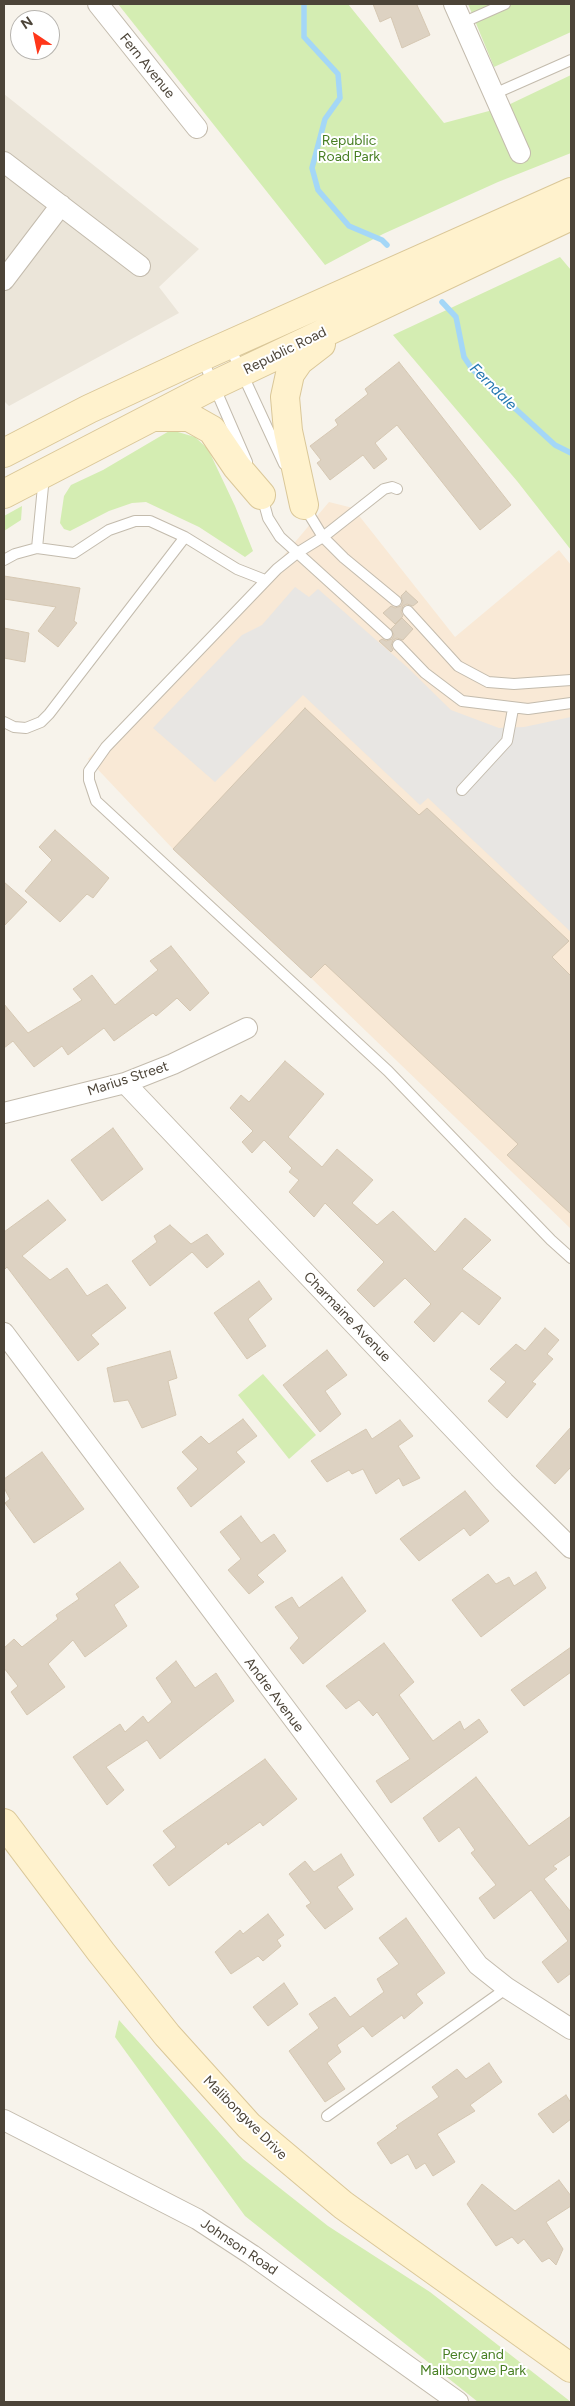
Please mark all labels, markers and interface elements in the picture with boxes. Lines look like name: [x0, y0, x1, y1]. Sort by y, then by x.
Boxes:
north arrow: [10, 10, 60, 60]
text: N: [18, 13, 36, 33]
street label: Fern Avenue: [116, 30, 178, 102]
park label: Republic Road Park: [318, 133, 380, 166]
street label: Republic Road: [241, 324, 329, 378]
water label: Ferndale: [466, 360, 520, 414]
street label: Marius Street: [85, 1058, 171, 1100]
street label: Charmaine Avenue: [300, 1269, 394, 1365]
street label: Andre Avenue: [241, 1655, 307, 1735]
street label: Malibongwe Drive: [199, 2072, 291, 2164]
street label: Johnson Road: [197, 2215, 281, 2279]
park label: Percy and Malibongwe Park: [420, 2347, 526, 2380]

